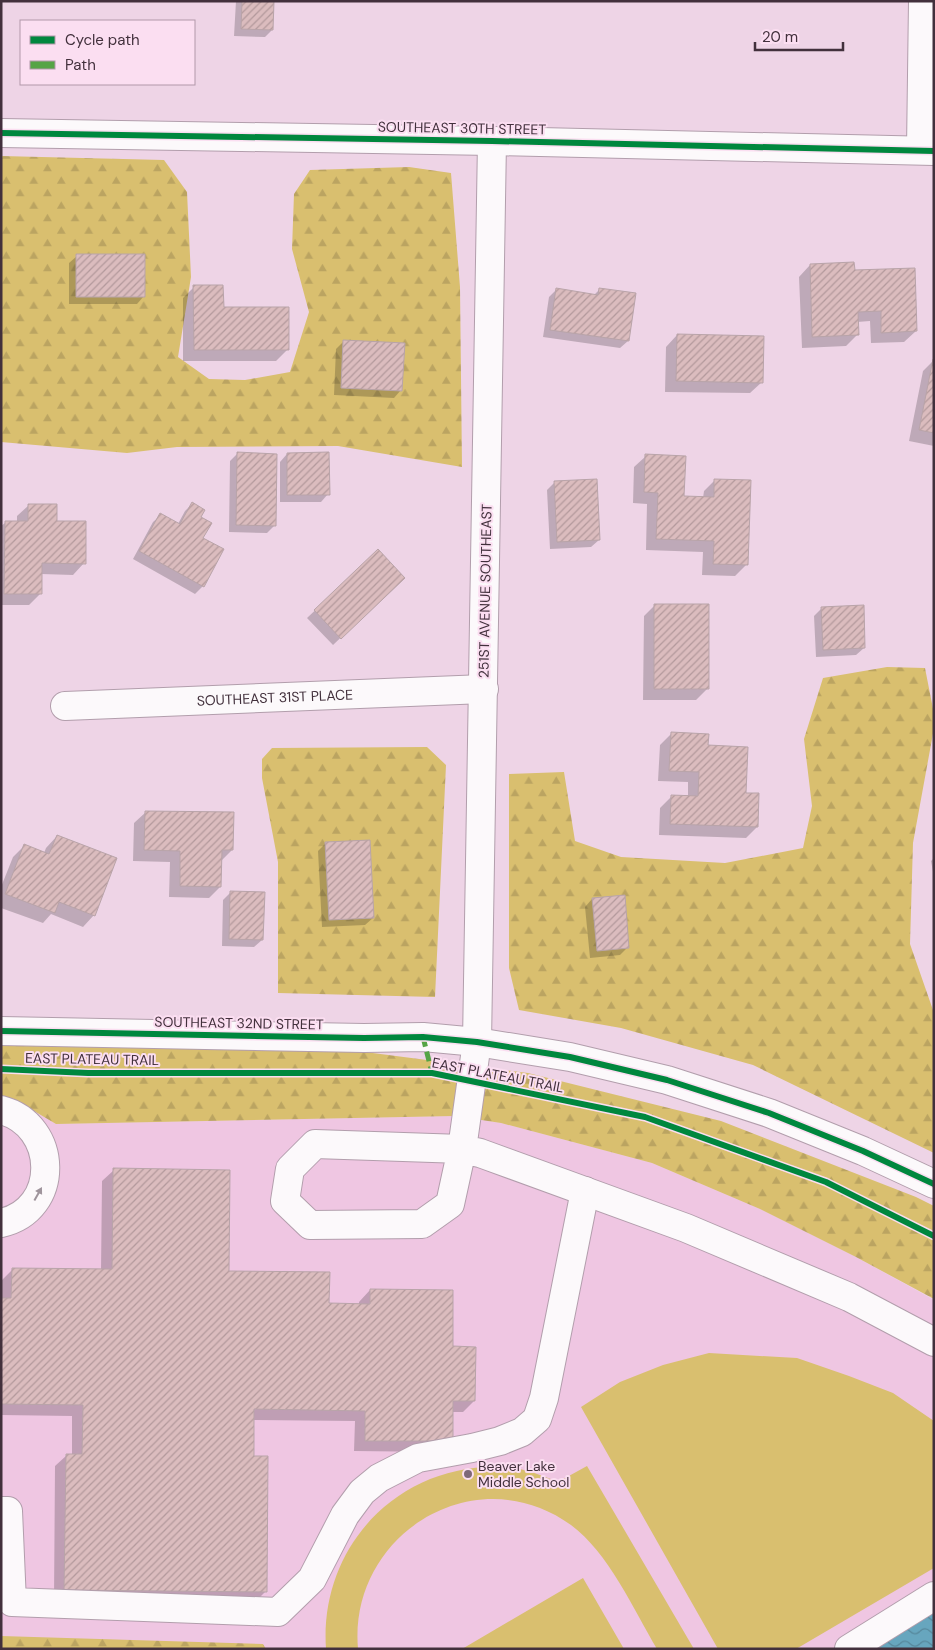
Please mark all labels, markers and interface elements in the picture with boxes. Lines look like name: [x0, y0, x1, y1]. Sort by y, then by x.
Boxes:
legend: [20, 20, 195, 85]
scale bar: [755, 20, 842, 52]
text: 20 m: [762, 27, 798, 47]
text: Cycle path: [65, 30, 140, 50]
text: Path: [65, 55, 96, 75]
street label: SOUTHEAST 30TH STREET: [378, 118, 546, 138]
street label: 251ST AVENUE SOUTHEAST: [474, 503, 496, 678]
street label: SOUTHEAST 31ST PLACE: [196, 685, 353, 710]
street label: SOUTHEAST 32ND STREET: [154, 1013, 324, 1033]
street label: EAST PLATEAU TRAIL: [25, 1049, 159, 1069]
street label: EAST PLATEAU TRAIL: [431, 1053, 565, 1097]
one-way arrow: [34, 1186, 42, 1201]
place label: Beaver Lake Middle School: [478, 1457, 569, 1491]
marker: Beaver Lake Middle School: [462, 1468, 474, 1480]

